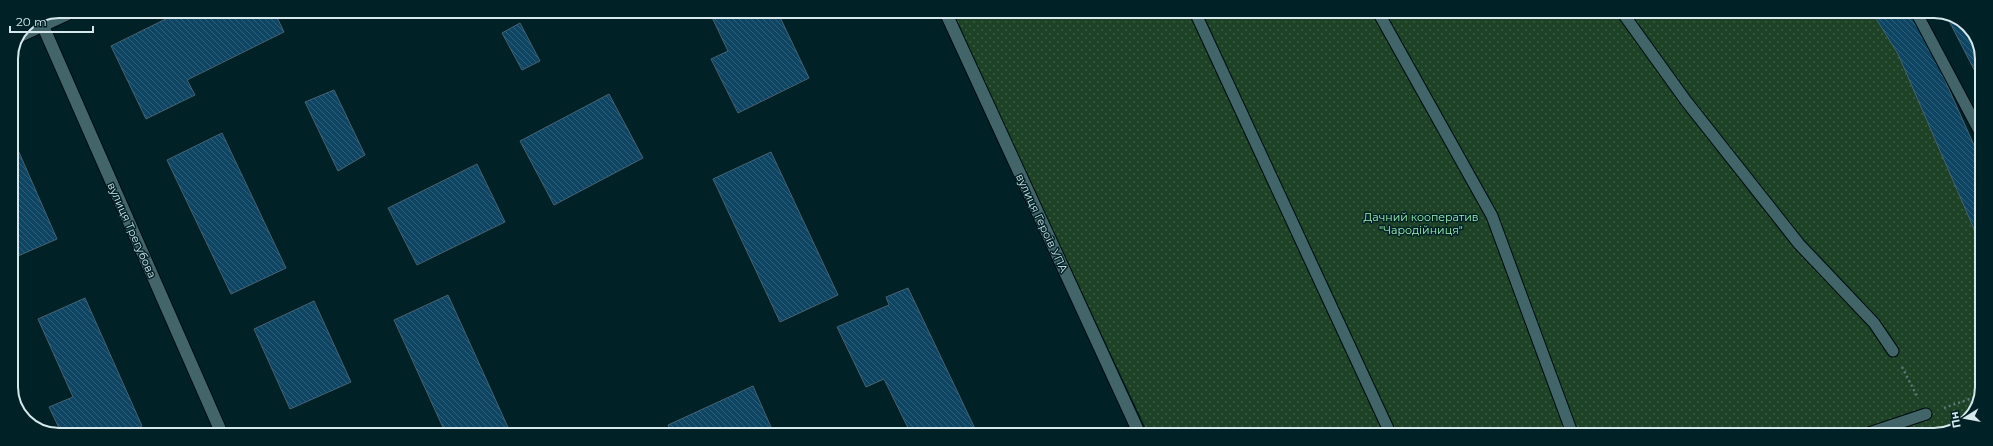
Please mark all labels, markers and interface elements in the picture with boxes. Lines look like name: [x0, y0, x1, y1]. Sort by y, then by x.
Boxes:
scale bar: [10, 8, 93, 34]
text: 20 m: [16, 14, 47, 29]
street label: вулиця Героїв УПА: [1013, 171, 1071, 275]
street label: вулиця Трегубова: [105, 180, 159, 280]
park label: Дачний кооператив "Чародійниця": [1364, 210, 1478, 237]
north arrow: [1945, 398, 1985, 438]
text: Пн: [1947, 410, 1964, 429]

